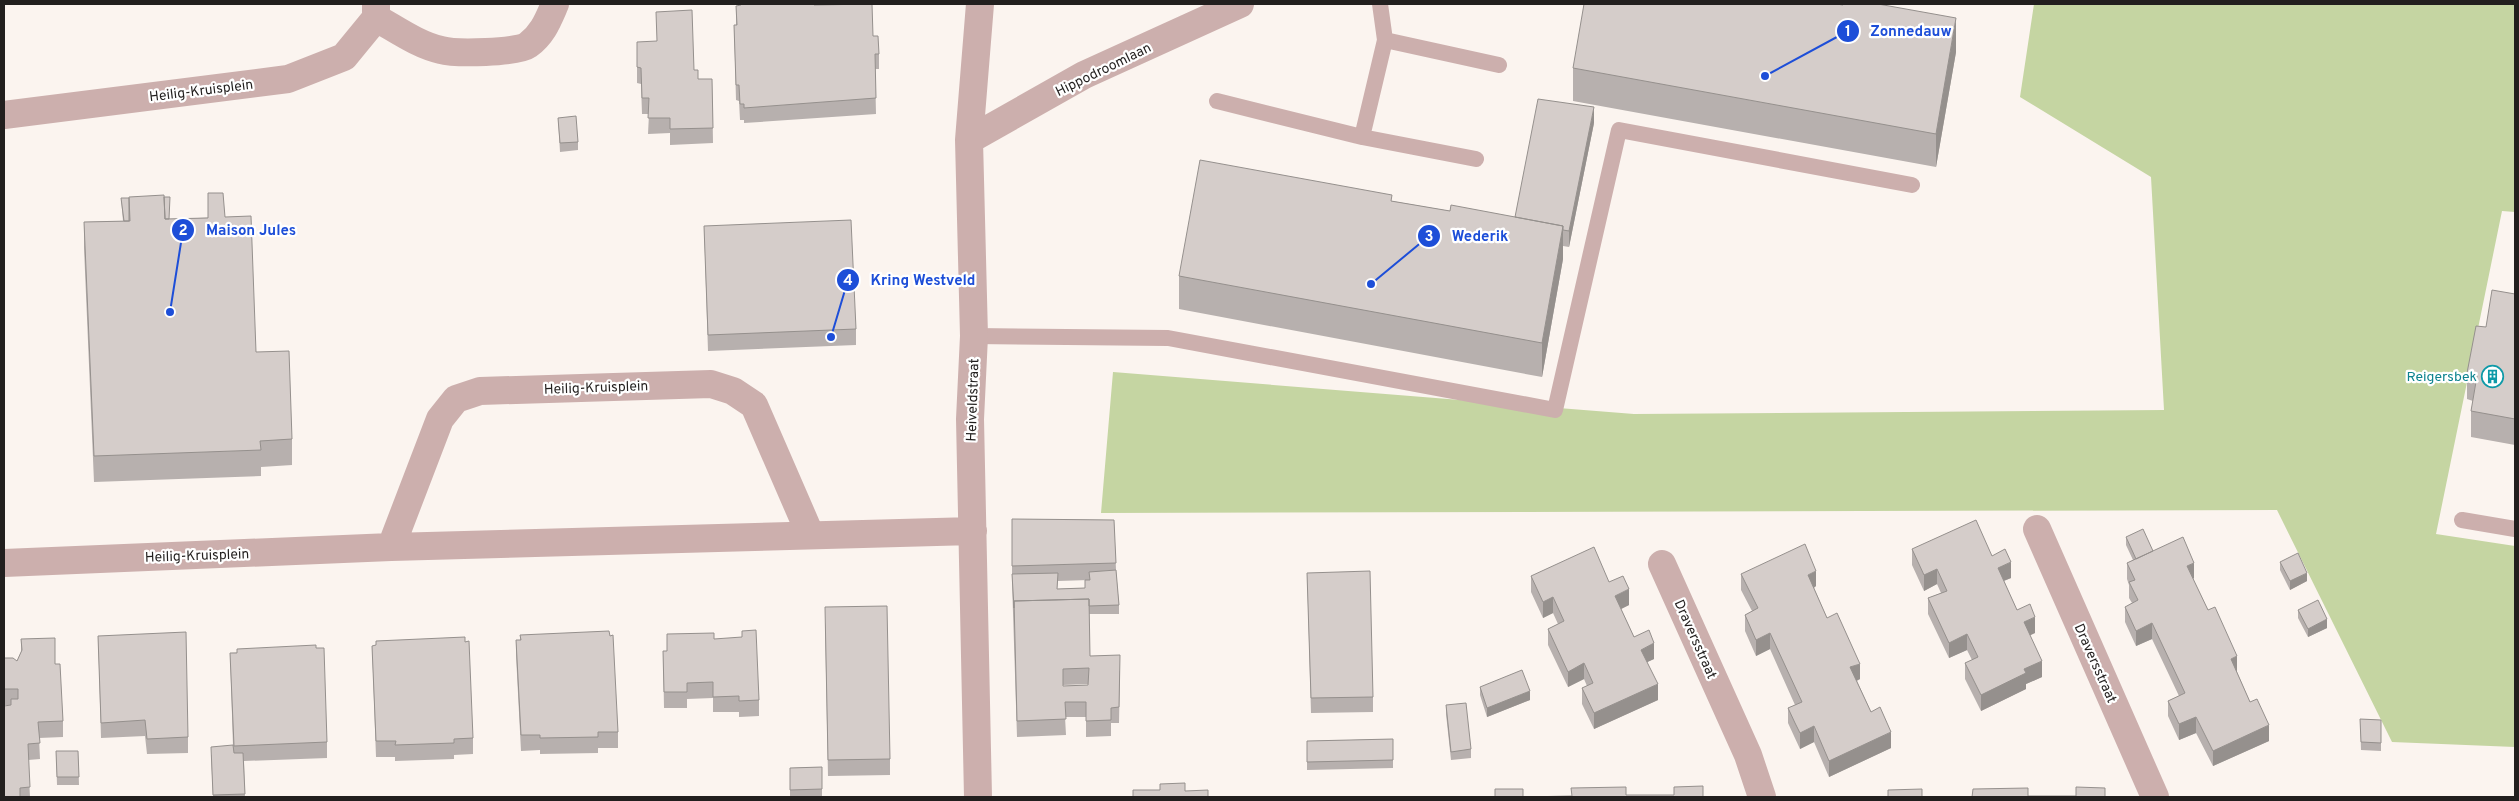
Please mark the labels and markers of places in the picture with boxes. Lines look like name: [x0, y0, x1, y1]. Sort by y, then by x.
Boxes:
callout: Zonnedauw: [1836, 16, 1962, 46]
callout: Maison Jules: [171, 215, 306, 245]
callout: Wederik: [1417, 221, 1518, 251]
callout: Kring Westveld: [835, 265, 985, 295]
building icon: Reigersbek: [2481, 364, 2505, 388]
place label: Reigersbek: [2407, 369, 2477, 386]

